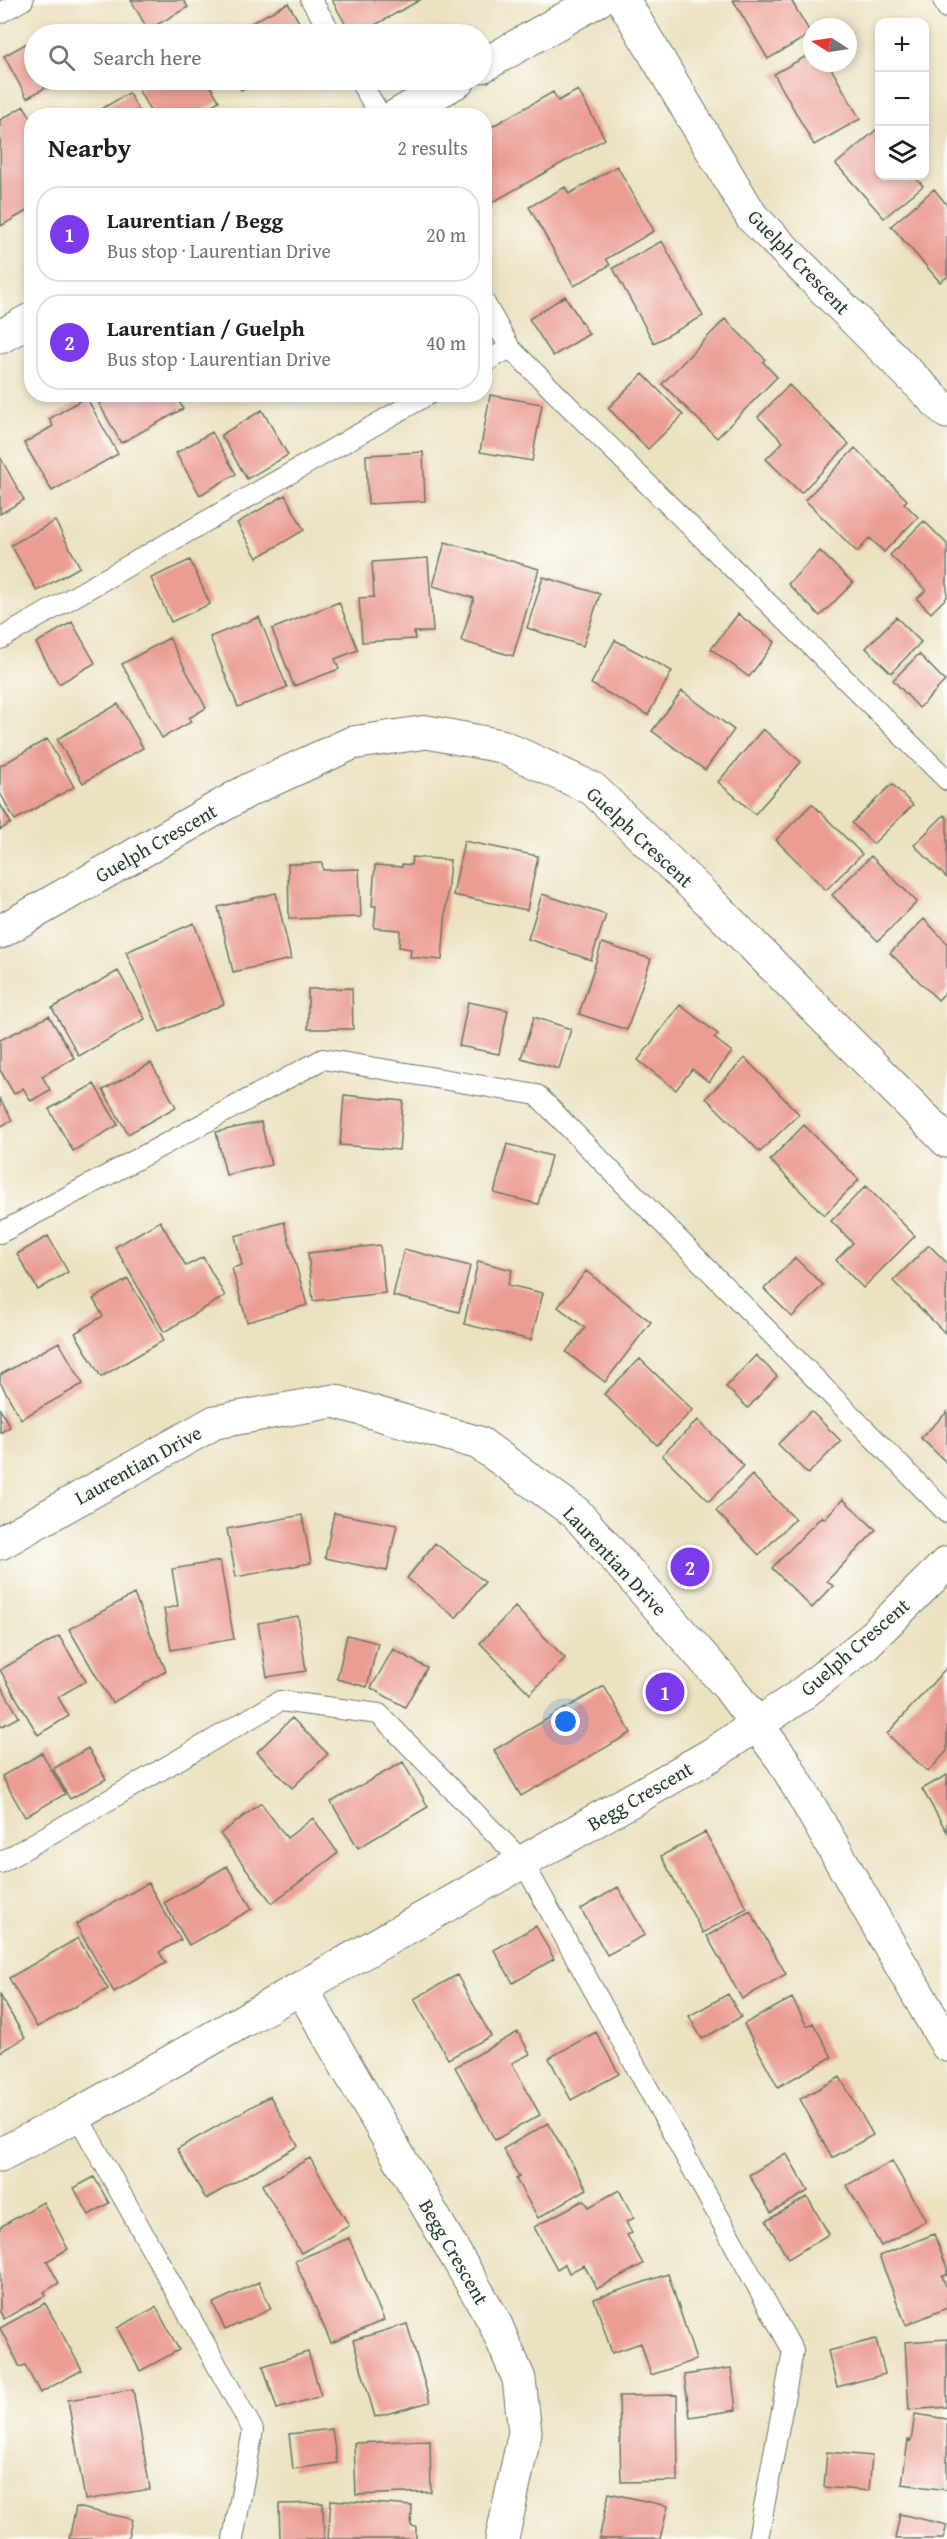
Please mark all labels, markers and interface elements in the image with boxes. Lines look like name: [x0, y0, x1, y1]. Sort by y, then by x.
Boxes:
north arrow: [803, 18, 857, 72]
map controls: [875, 18, 929, 180]
button: +: [875, 18, 929, 72]
search box: [24, 24, 492, 90]
icon: search: [45, 41, 78, 74]
text: Search here: [93, 41, 202, 73]
button: −: [875, 72, 929, 126]
button: layers: [875, 126, 929, 180]
text: Nearby: [48, 128, 131, 167]
text: 2 results: [397, 133, 468, 162]
street label: Guelph Crescent: [741, 202, 857, 321]
text: Laurentian / Begg: [107, 204, 283, 236]
text: 1: [64, 220, 75, 249]
text: 20 m: [426, 220, 466, 249]
text: Bus stop · Laurentian Drive: [107, 236, 331, 265]
text: Laurentian / Guelph: [107, 312, 305, 344]
text: 2: [64, 328, 75, 357]
text: 40 m: [426, 328, 466, 357]
text: Bus stop · Laurentian Drive: [107, 344, 331, 373]
street label: Guelph Crescent: [580, 779, 700, 894]
street label: Guelph Crescent: [89, 796, 222, 889]
street label: Laurentian Drive: [69, 1418, 207, 1511]
street label: Laurentian Drive: [557, 1499, 674, 1622]
pin: 2: [670, 1544, 710, 1590]
street label: Guelph Crescent: [794, 1591, 916, 1702]
pin: 1: [646, 1670, 684, 1714]
your location: [551, 1707, 580, 1736]
street label: Begg Crescent: [582, 1754, 698, 1838]
street label: Begg Crescent: [412, 2194, 496, 2310]

